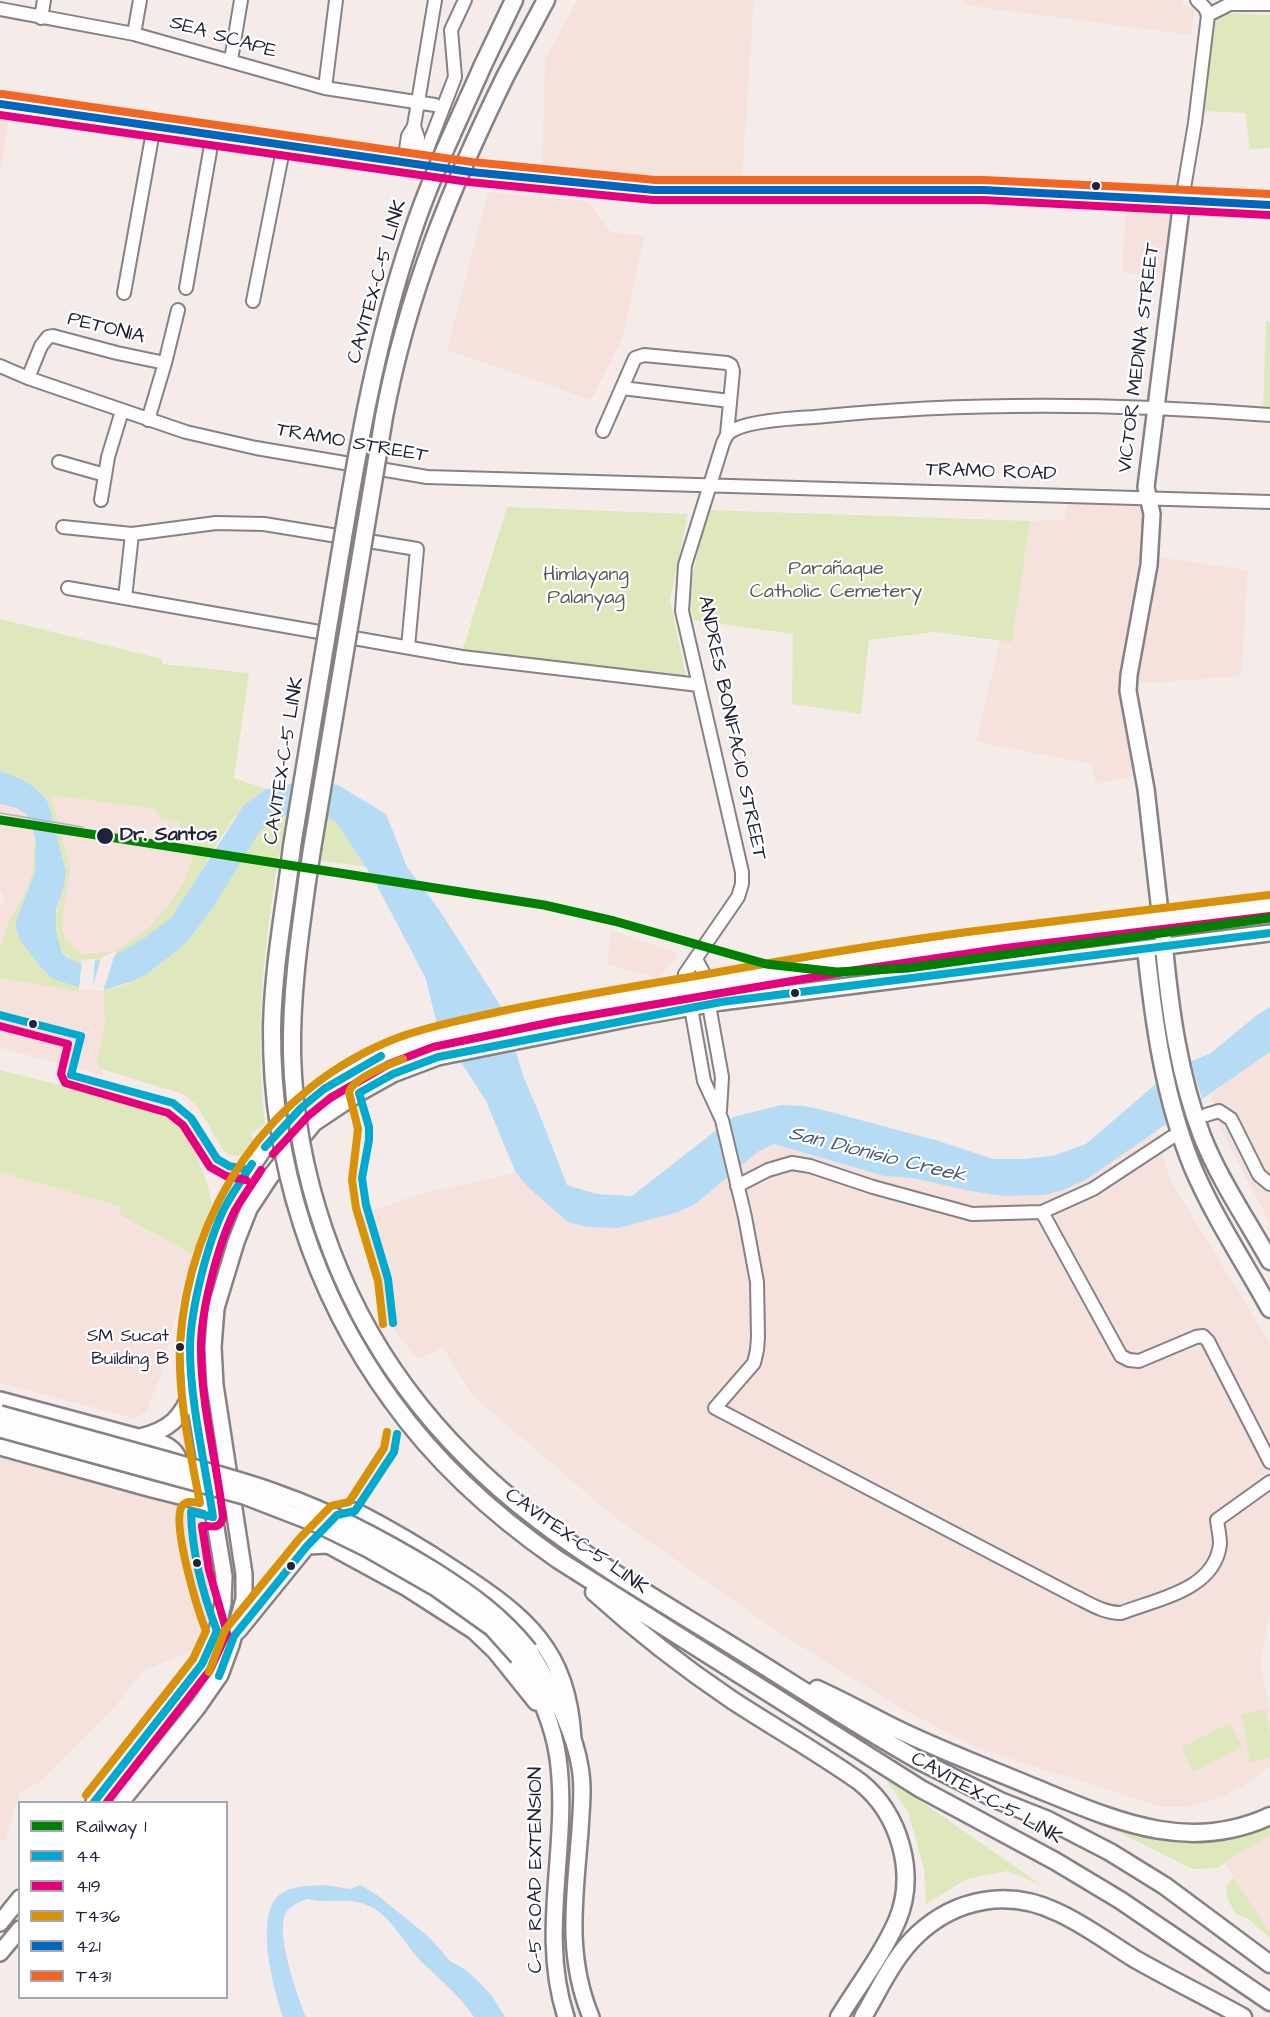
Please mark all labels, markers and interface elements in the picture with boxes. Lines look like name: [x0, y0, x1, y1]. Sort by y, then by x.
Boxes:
street label: SEA SCAPE: [167, 11, 279, 65]
unlabelled marker: [1090, 180, 1102, 192]
street label: CAVITEX–C-5 LINK: [343, 197, 413, 367]
street label: VICTOR MEDINA STREET: [1114, 242, 1166, 474]
street label: PETONIA: [65, 308, 147, 350]
street label: TRAMO STREET: [274, 419, 430, 469]
street label: TRAMO ROAD: [925, 459, 1057, 487]
park label: Parañaque Catholic Cemetery: [750, 558, 922, 605]
park label: Himlayang Palanyag: [543, 564, 629, 611]
street label: ANDRES BONIFACIO STREET: [691, 594, 771, 862]
street label: CAVITEX–C-5 LINK: [260, 676, 310, 846]
place label: Dr. Santos: [120, 824, 217, 848]
marker: Dr. Santos: [95, 826, 115, 846]
unlabelled marker: [789, 987, 801, 999]
unlabelled marker: [27, 1018, 39, 1030]
water label: San Dionisio Creek: [786, 1122, 968, 1190]
place label: SM Sucat Building B: [87, 1326, 169, 1368]
marker: SM Sucat Building B: [174, 1341, 186, 1353]
street label: CAVITEX–C-5 LINK: [500, 1484, 652, 1600]
unlabelled marker: [191, 1557, 203, 1569]
unlabelled marker: [285, 1560, 297, 1572]
street label: CAVITEX–C-5 LINK: [906, 1748, 1066, 1850]
street label: C-5 ROAD EXTENSION: [525, 1767, 549, 1973]
legend: [18, 1801, 228, 1999]
text: Railway 1: [76, 1814, 147, 1839]
text: 44: [76, 1844, 101, 1869]
text: 419: [76, 1874, 101, 1899]
text: T436: [76, 1904, 120, 1929]
text: 421: [76, 1934, 101, 1959]
text: T431: [76, 1964, 111, 1989]

